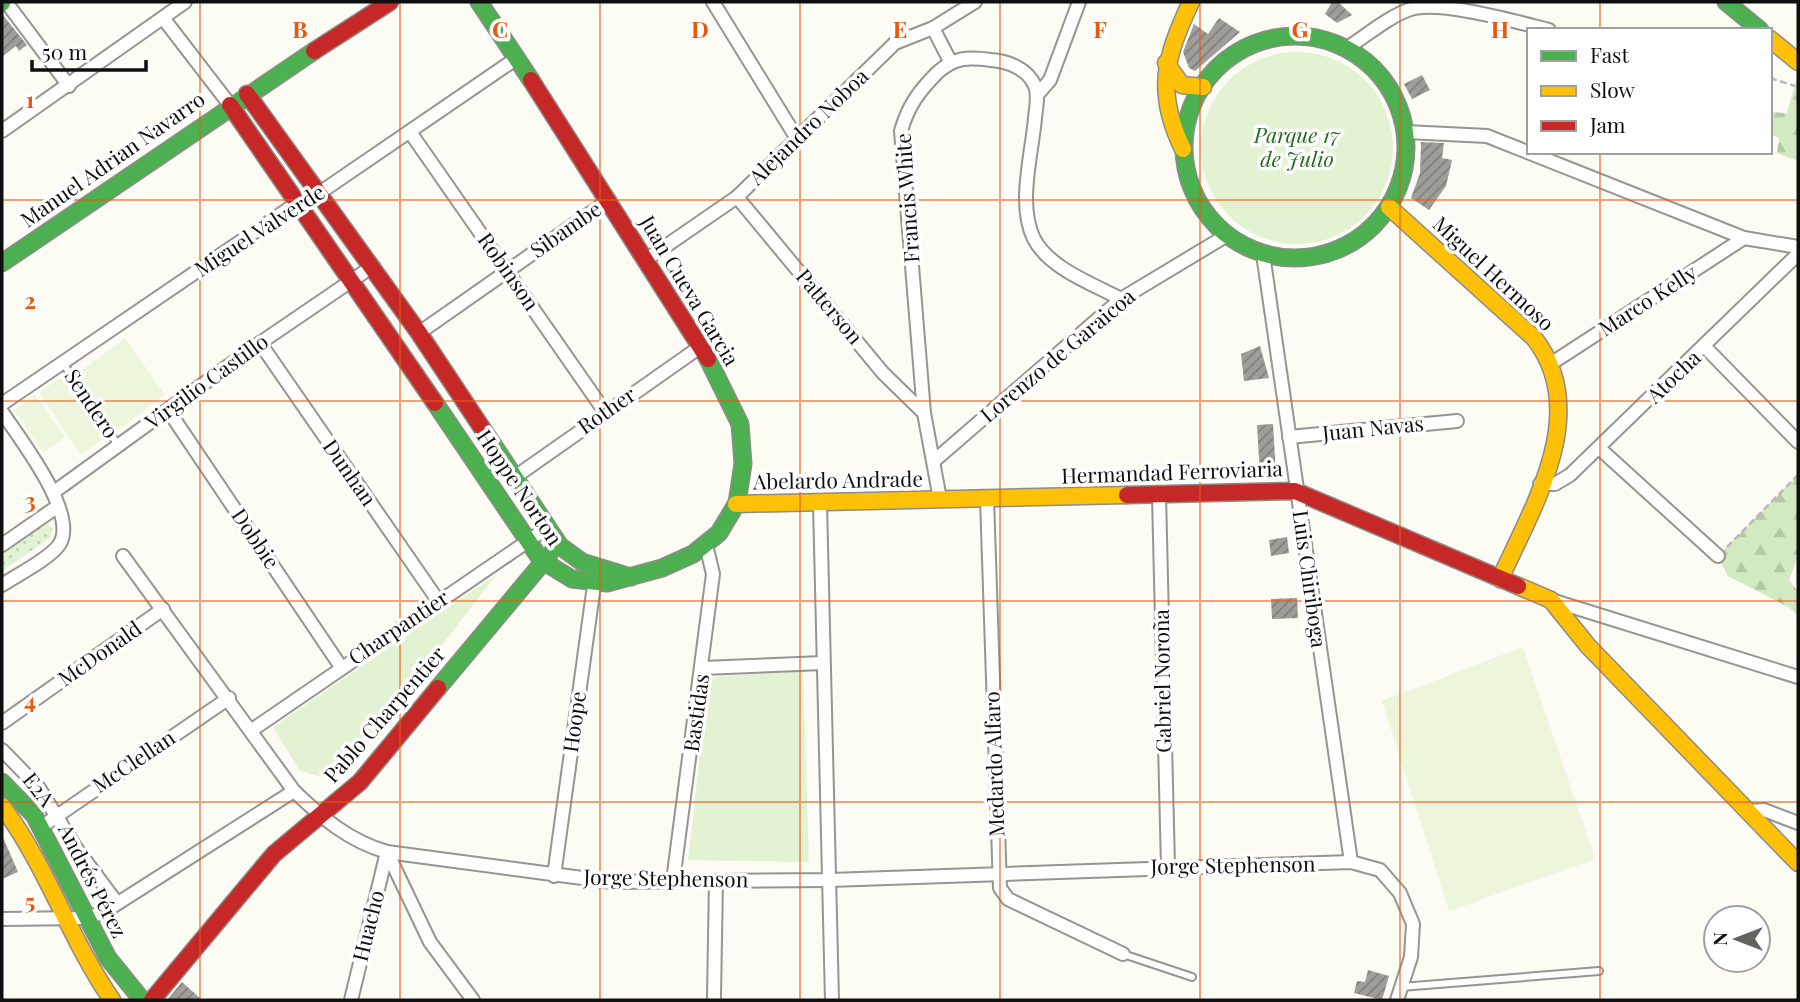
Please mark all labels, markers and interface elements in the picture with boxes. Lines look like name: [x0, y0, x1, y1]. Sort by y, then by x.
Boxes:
text: B: [292, 13, 308, 44]
text: C: [492, 13, 508, 44]
text: D: [691, 13, 709, 44]
text: E: [893, 13, 907, 44]
text: F: [1093, 13, 1107, 44]
text: G: [1292, 13, 1309, 44]
text: H: [1491, 13, 1509, 44]
scale bar: [32, 28, 145, 72]
legend: [1527, 28, 1772, 154]
text: 50 m: [42, 37, 88, 65]
text: Fast: [1590, 40, 1629, 68]
street label: Alejandro Noboa: [741, 61, 874, 190]
text: Slow: [1590, 75, 1635, 103]
text: 1: [26, 83, 35, 114]
street label: Manuel Adrian Navarro: [14, 84, 210, 233]
text: Jam: [1589, 110, 1626, 138]
park label: Parque 17 de Julio: [1253, 120, 1342, 172]
street label: Francis White: [888, 132, 925, 264]
street label: Miguel Valverde: [188, 177, 329, 282]
street label: Sibambe: [524, 194, 606, 263]
street label: Juan Cueva Garcia: [634, 209, 747, 371]
street label: Miguel Hermoso: [1428, 209, 1561, 336]
street label: Robinson: [473, 226, 547, 316]
street label: Marco Kelly: [1593, 257, 1702, 341]
street label: Patterson: [791, 262, 870, 350]
street label: Lorenzo de Garaicoa: [973, 281, 1140, 428]
text: 2: [24, 284, 36, 315]
street label: Virgilio Castillo: [138, 326, 273, 435]
street label: Atocha: [1639, 342, 1706, 409]
street label: Sendero: [59, 363, 126, 443]
street label: Rother: [571, 379, 641, 439]
street label: Juan Navas: [1320, 408, 1425, 446]
street label: Hoppe Norton: [472, 423, 570, 551]
street label: Dunhan: [318, 433, 384, 511]
street label: Hermandad Ferroviaria: [1061, 453, 1284, 489]
street label: Abelardo Andrade: [752, 464, 923, 494]
text: 3: [24, 484, 36, 515]
street label: Dobbie: [226, 502, 287, 574]
street label: Luis Chiriboga: [1287, 508, 1335, 650]
street label: Charpantier: [342, 582, 454, 670]
street label: Gabriel Noroña: [1146, 608, 1176, 753]
street label: McDonald: [52, 613, 146, 691]
street label: Pablo Charpentier: [316, 639, 451, 788]
street label: Bastidas: [676, 672, 714, 754]
text: 4: [24, 684, 36, 715]
street label: Hoope: [555, 689, 591, 754]
street label: Medardo Alfaro: [976, 691, 1010, 837]
street label: McClellan: [86, 722, 180, 798]
street label: E2A: [17, 766, 62, 812]
street label: Andrés Pérez: [53, 817, 134, 942]
street label: Jorge Stephenson: [1149, 849, 1316, 879]
street label: Jorge Stephenson: [582, 862, 749, 892]
text: 5: [25, 885, 35, 916]
street label: Huacho: [345, 887, 389, 964]
north arrow: [1702, 904, 1772, 974]
text: N: [1706, 932, 1732, 946]

